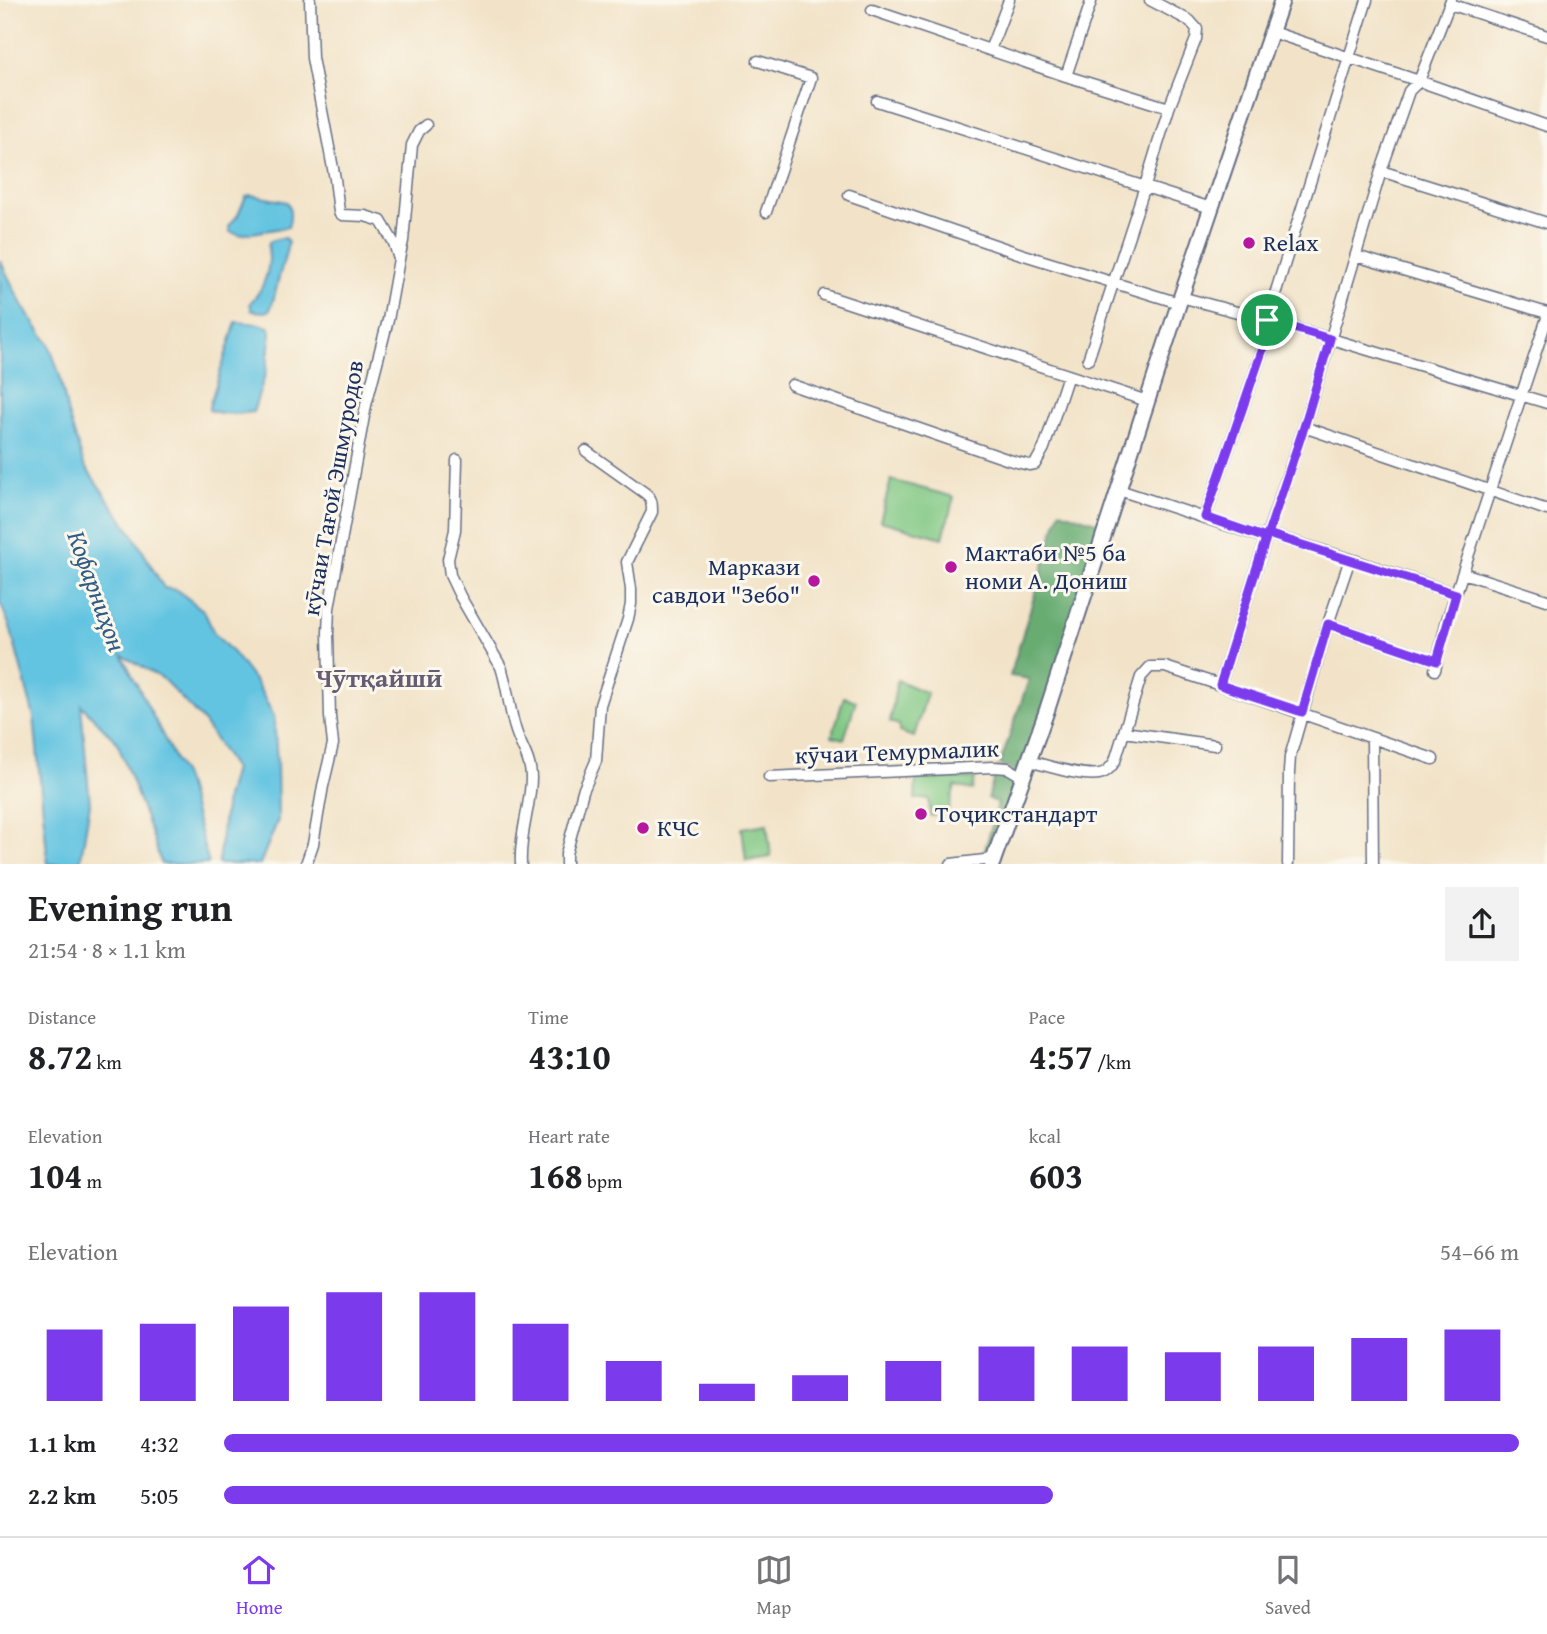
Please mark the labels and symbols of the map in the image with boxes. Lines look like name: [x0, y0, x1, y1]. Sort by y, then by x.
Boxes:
place label: Relax: [1263, 225, 1319, 260]
marker: Relax: [1241, 235, 1257, 251]
pin: [1237, 290, 1297, 350]
street label: кӯчаи Тағой Эшмуродов: [293, 357, 372, 618]
water label: Кофарниҳон: [58, 525, 137, 657]
place label: Мактаби №5 ба номи А. Дониш: [965, 535, 1127, 598]
place label: Маркази савдои "Зебо": [652, 549, 800, 612]
marker: Мактаби №5 ба номи А. Дониш: [943, 559, 959, 575]
marker: Маркази савдои "Зебо": [806, 573, 822, 589]
district label: Чӯтқайшӣ: [316, 658, 442, 697]
street label: кӯчаи Темурмалик: [794, 730, 1000, 773]
place label: Тоҷикстандарт: [935, 796, 1098, 831]
marker: Тоҷикстандарт: [913, 806, 929, 822]
place label: КЧС: [657, 810, 699, 845]
marker: КЧС: [635, 820, 651, 836]

